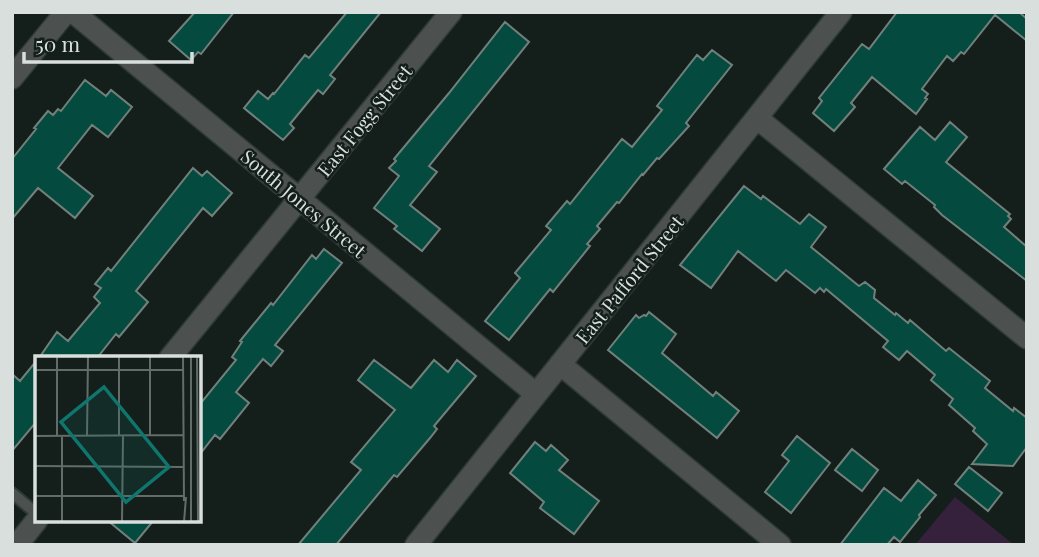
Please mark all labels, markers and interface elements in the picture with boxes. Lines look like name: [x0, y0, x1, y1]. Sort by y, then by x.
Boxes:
scale bar: [24, 21, 192, 65]
text: 50 m: [35, 29, 81, 57]
street label: East Fogg Street: [311, 58, 417, 182]
street label: South Jones Street: [236, 143, 372, 263]
street label: East Pafford Street: [569, 209, 689, 349]
inset map: [35, 356, 201, 522]

